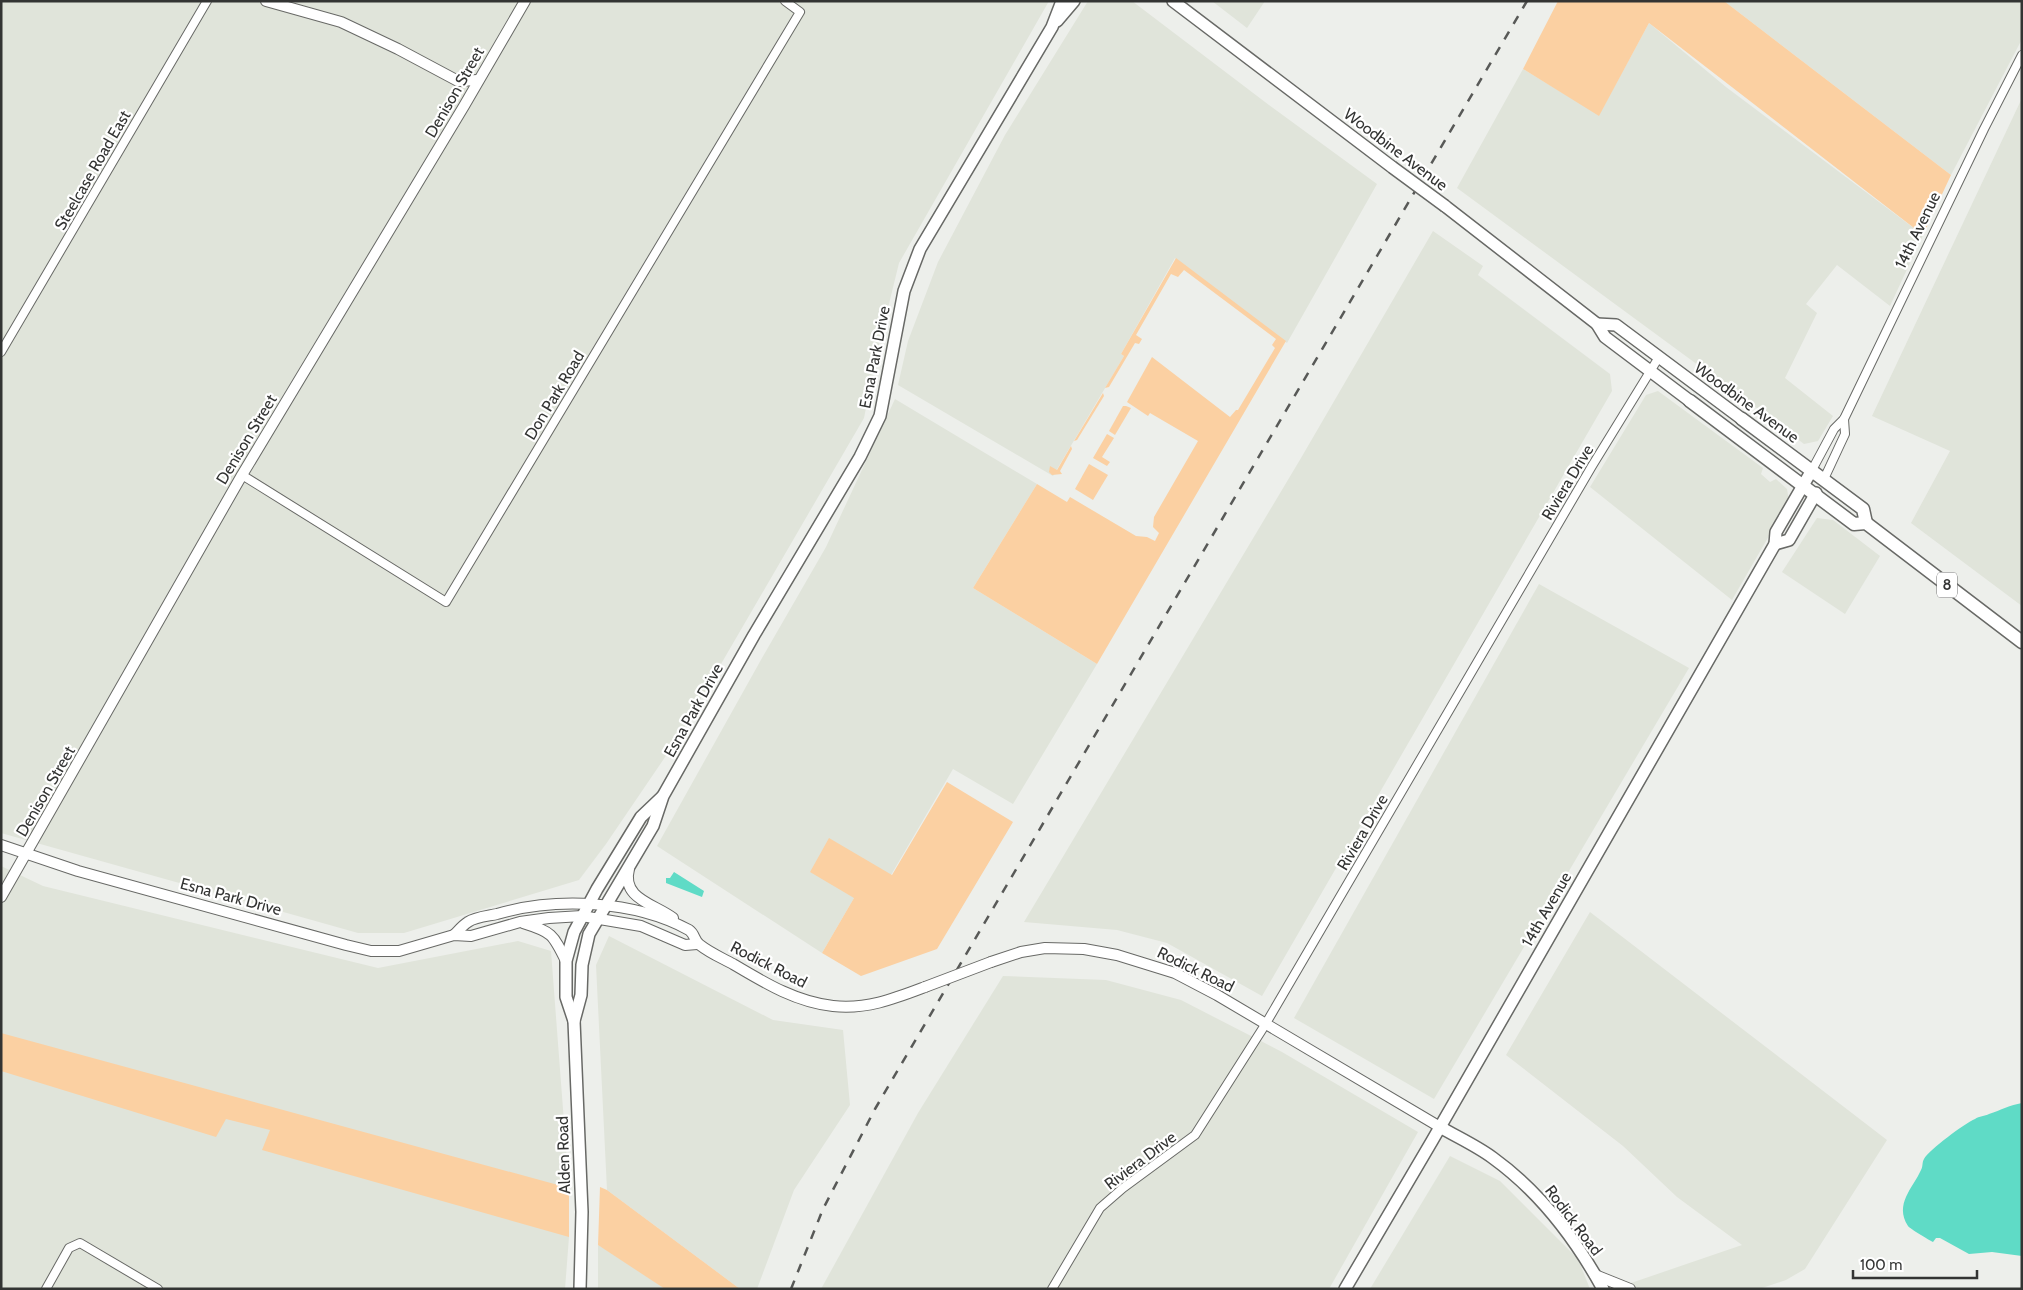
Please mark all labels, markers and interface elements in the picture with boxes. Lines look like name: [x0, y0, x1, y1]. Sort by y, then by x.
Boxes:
street label: Denison Street: [421, 43, 488, 141]
street label: Woodbine Avenue: [1340, 104, 1451, 195]
street label: Steelcase Road East: [51, 107, 135, 233]
street label: 14th Avenue: [1891, 189, 1944, 272]
street label: Esna Park Drive: [855, 304, 894, 410]
street label: Don Park Road: [521, 347, 588, 443]
street label: Woodbine Avenue: [1691, 358, 1803, 447]
street label: Denison Street: [212, 390, 281, 488]
street label: Riviera Drive: [1538, 441, 1597, 523]
road number: 8: [1937, 572, 1957, 598]
street label: Esna Park Drive: [660, 660, 727, 760]
street label: Denison Street: [12, 742, 79, 840]
street label: Riviera Drive: [1333, 791, 1392, 874]
street label: 14th Avenue: [1517, 869, 1575, 950]
street label: Esna Park Drive: [178, 874, 284, 919]
street label: Rodick Road: [727, 937, 810, 992]
street label: Rodick Road: [1154, 943, 1237, 996]
street label: Alden Road: [553, 1116, 574, 1194]
street label: Riviera Drive: [1101, 1127, 1180, 1193]
street label: Rodick Road: [1541, 1181, 1606, 1259]
scale bar: [1853, 1248, 1977, 1280]
text: 100 m: [1860, 1256, 1902, 1274]

